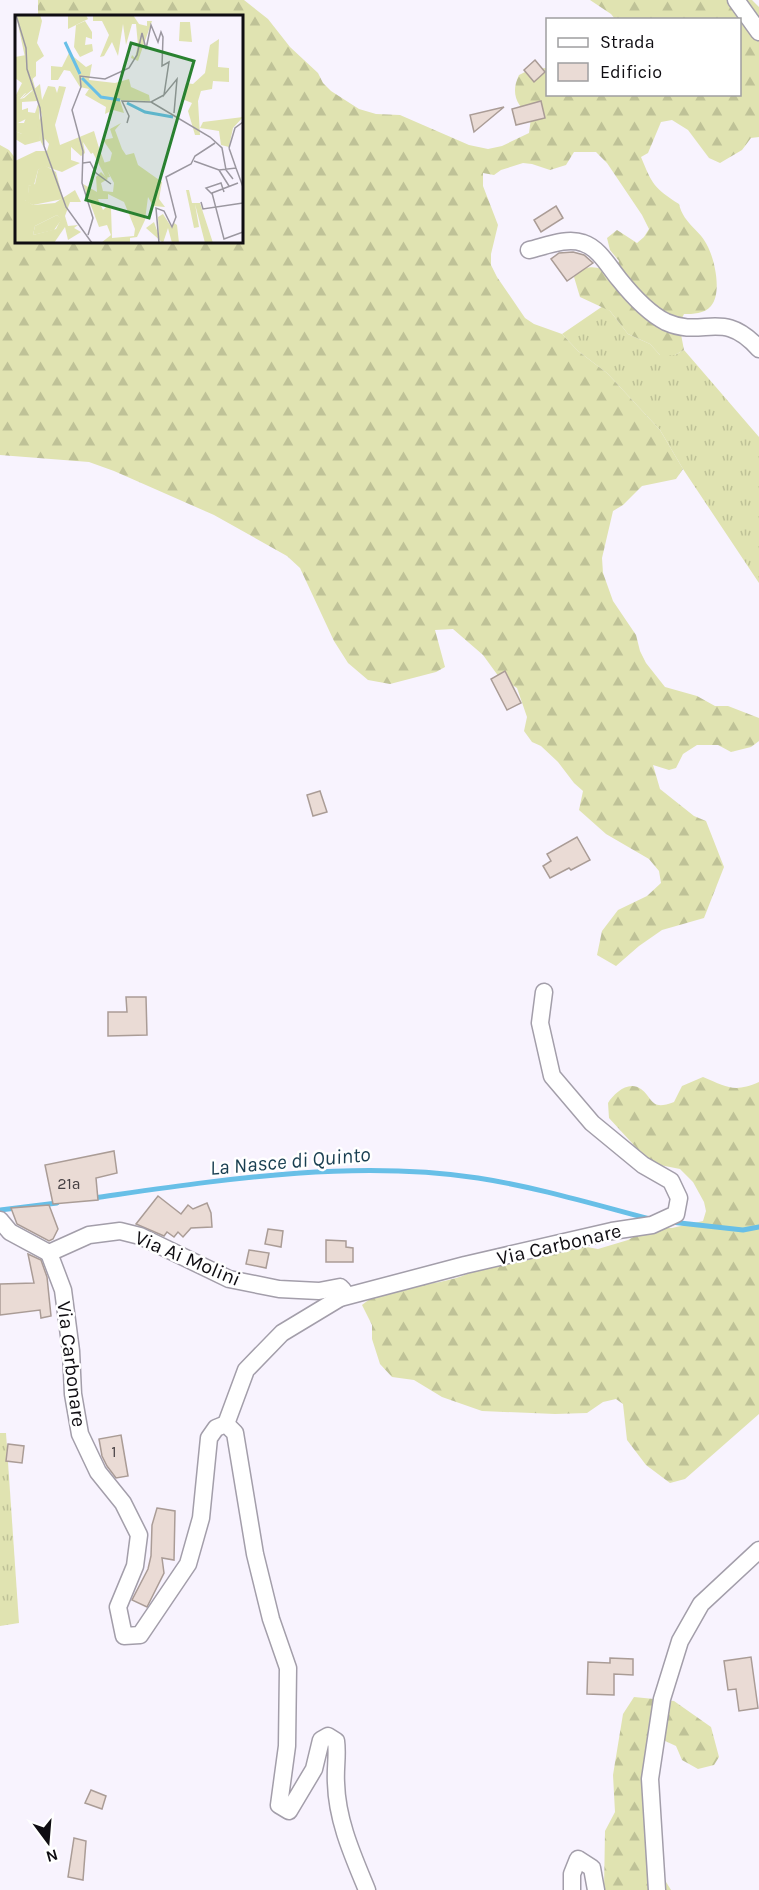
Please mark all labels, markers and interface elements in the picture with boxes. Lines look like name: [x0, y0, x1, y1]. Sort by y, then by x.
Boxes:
inset map: [15, 15, 243, 243]
legend: [546, 18, 741, 96]
text: Strada: [600, 31, 655, 53]
text: Edificio: [600, 61, 662, 83]
water label: La Nasce di Quinto: [209, 1142, 372, 1180]
house number: 21a: [57, 1174, 81, 1193]
street label: Via Carbonare: [495, 1219, 623, 1270]
street label: Via Ai Molini: [131, 1226, 244, 1291]
street label: Via Carbonare: [52, 1300, 91, 1428]
house number: 1: [111, 1442, 117, 1461]
north arrow: [18, 1812, 78, 1872]
text: N: [44, 1845, 60, 1867]

